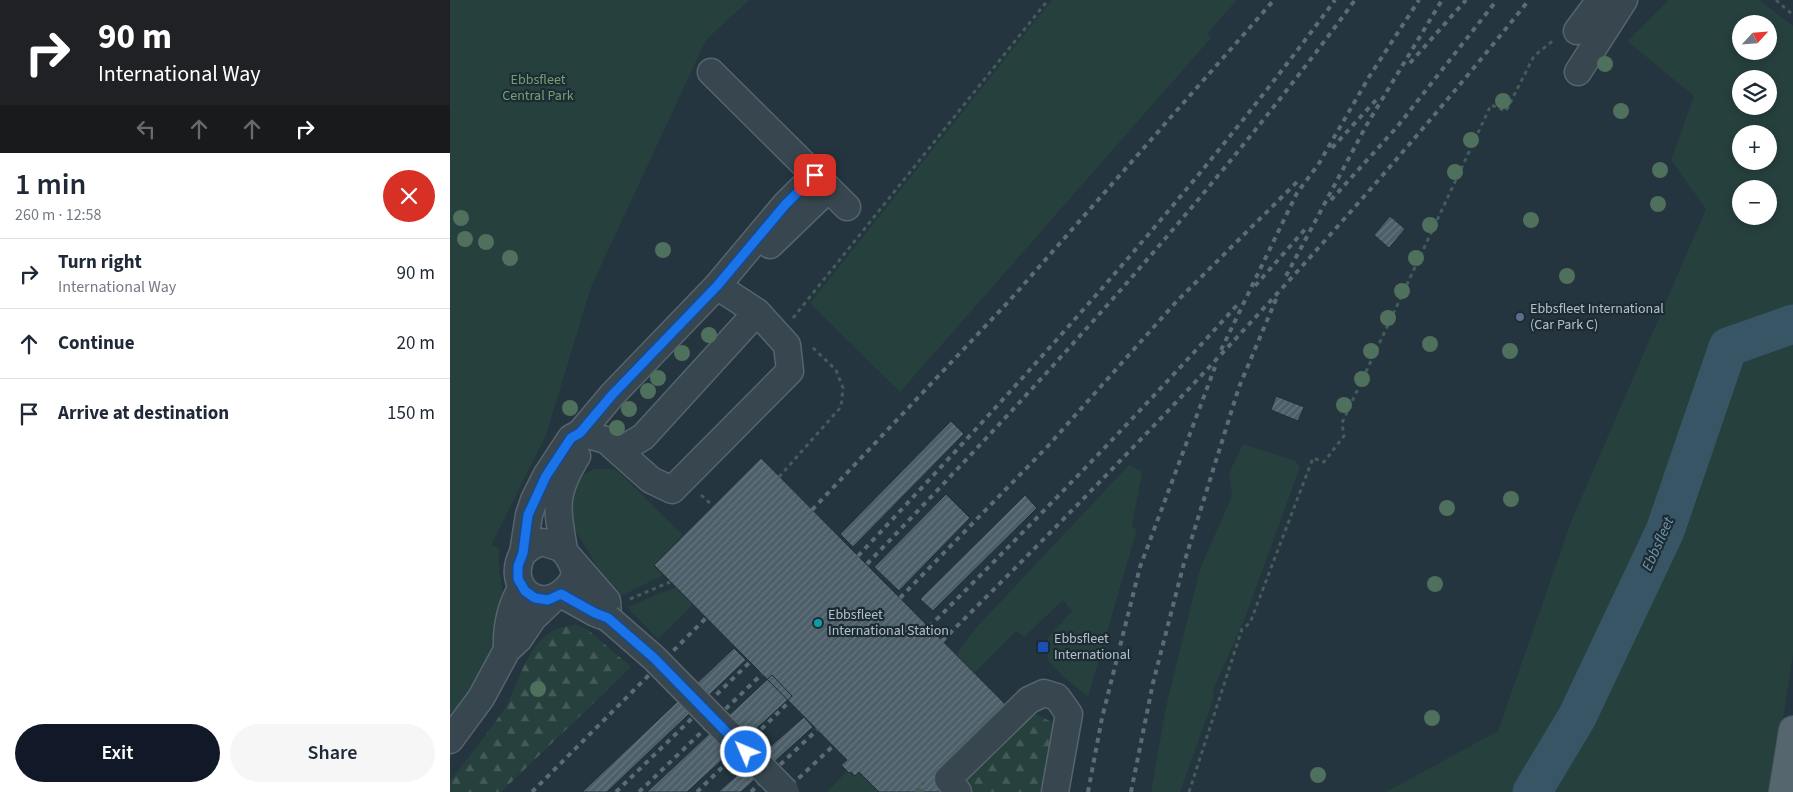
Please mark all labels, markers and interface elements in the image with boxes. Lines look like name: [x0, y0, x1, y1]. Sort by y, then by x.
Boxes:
text: 90 m: [98, 12, 172, 62]
north arrow: [1732, 15, 1778, 60]
map controls: [1732, 15, 1777, 225]
icon: right: [15, 20, 80, 85]
text: International Way: [98, 58, 261, 90]
park label: Ebbsfleet Central Park: [502, 70, 574, 106]
button: layers: [1732, 70, 1777, 115]
icon: left: [132, 115, 160, 143]
icon: ahead: [185, 115, 213, 143]
icon: ahead: [238, 115, 266, 143]
icon: right: [291, 115, 319, 143]
button: +: [1732, 125, 1777, 170]
pin: [794, 154, 836, 196]
icon: arrive: [801, 161, 829, 189]
text: 1 min: [15, 163, 86, 206]
button: close: [383, 170, 435, 222]
button: −: [1732, 180, 1777, 225]
text: 260 m · 12:58: [15, 204, 102, 226]
text: Turn right: [58, 249, 142, 276]
icon: right: [15, 260, 43, 288]
text: 90 m: [397, 260, 435, 287]
text: International Way: [58, 276, 176, 298]
place label: Ebbsfleet International (Car Park C): [1530, 299, 1664, 335]
marker: Ebbsfleet International (Car Park C): [1514, 311, 1526, 323]
icon: ahead: [15, 330, 43, 358]
text: Continue: [58, 330, 135, 357]
text: 20 m: [397, 330, 435, 357]
icon: arrive: [15, 400, 43, 428]
text: Arrive at destination: [58, 400, 229, 427]
text: 150 m: [387, 400, 435, 427]
water label: Ebbsfleet: [1637, 513, 1680, 574]
place label: Ebbsfleet International Station: [828, 605, 949, 641]
marker: Ebbsfleet International Station: [812, 617, 824, 629]
place label: Ebbsfleet International: [1054, 629, 1131, 665]
marker: Ebbsfleet International: [1036, 640, 1050, 654]
button: Exit: [15, 724, 220, 782]
button: Share: [230, 724, 435, 782]
position arrow: [719, 725, 771, 777]

